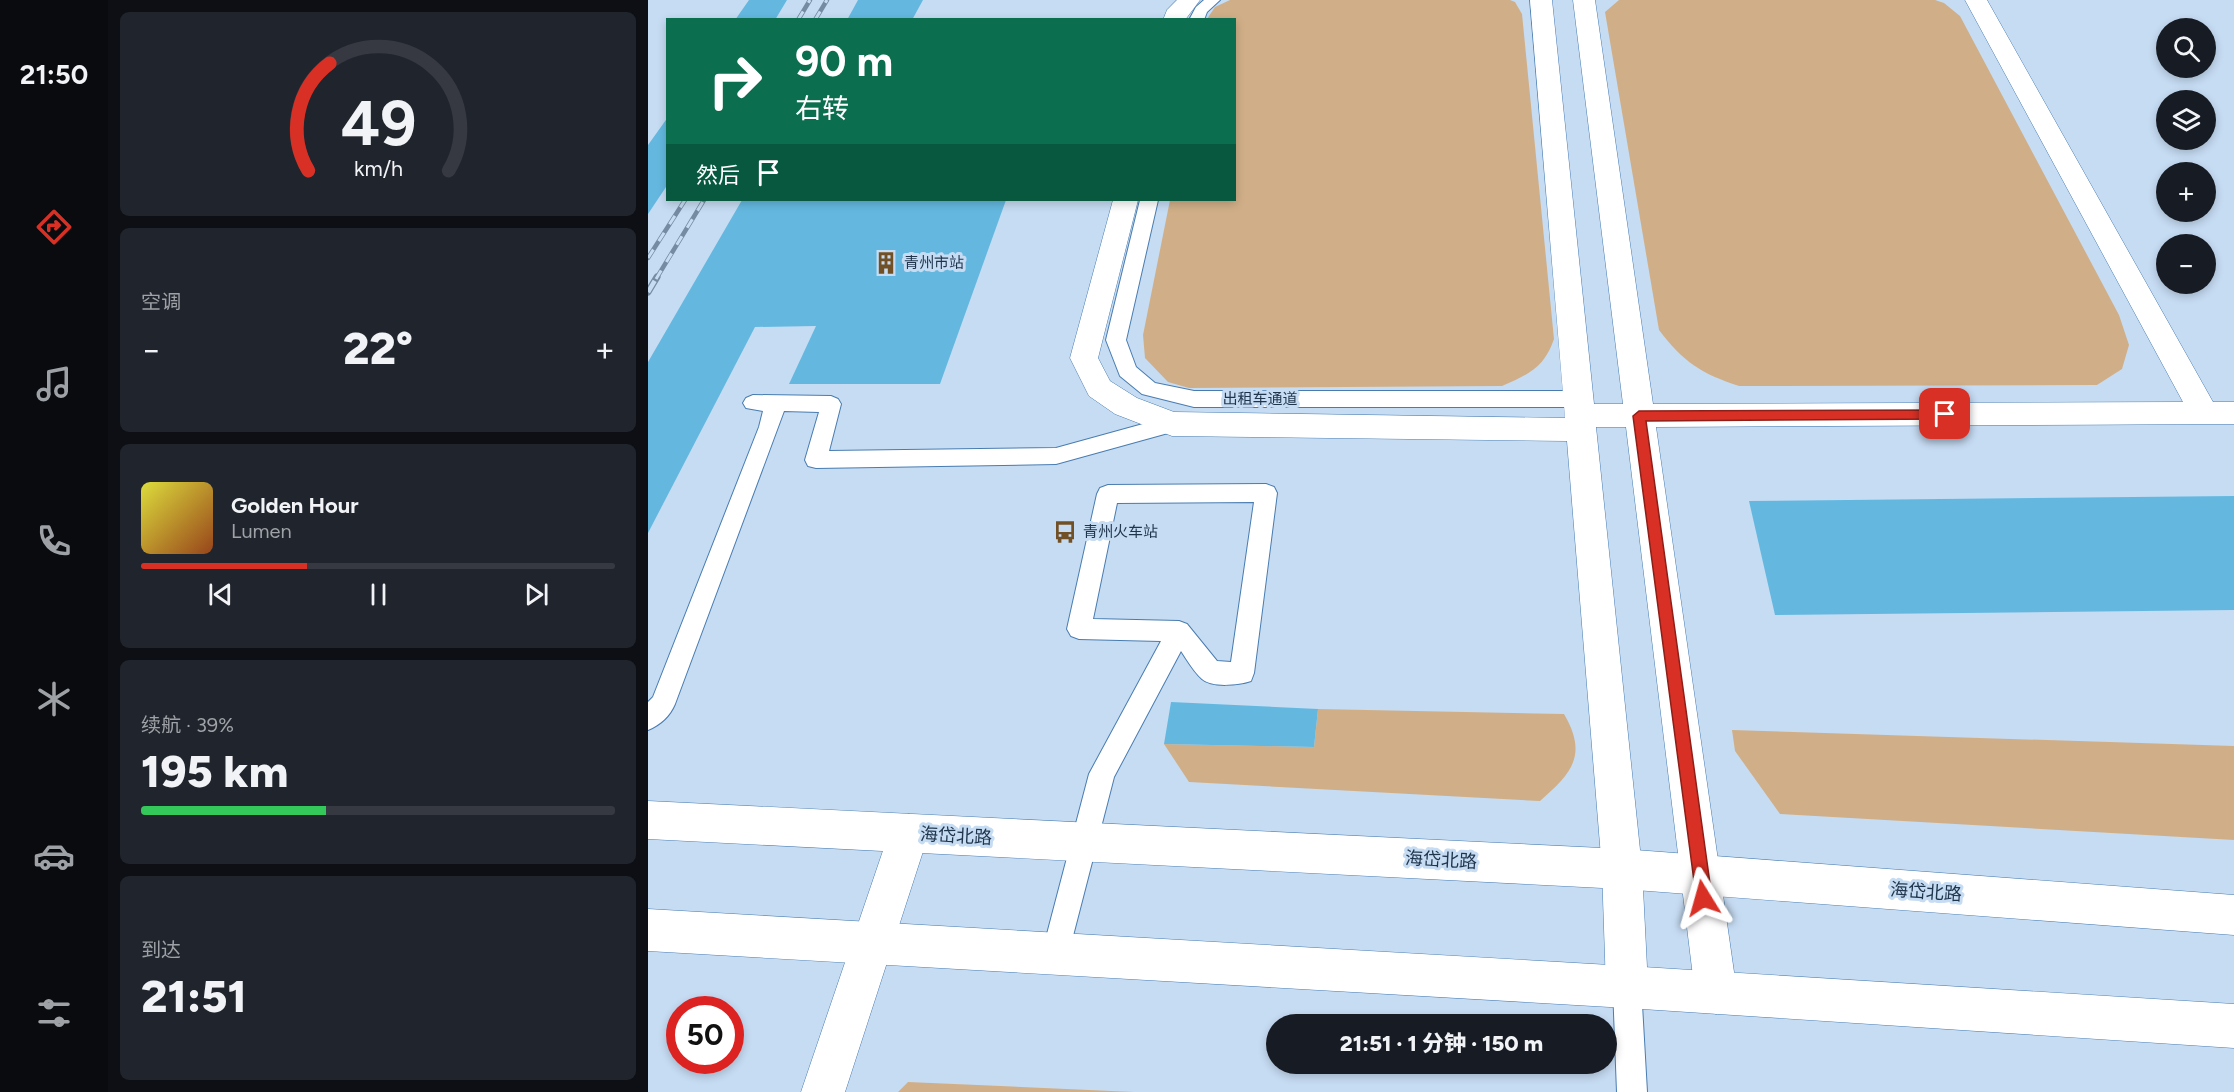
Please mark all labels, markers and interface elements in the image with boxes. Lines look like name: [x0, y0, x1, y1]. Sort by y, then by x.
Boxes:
map controls: [2156, 18, 2216, 294]
button: search: [2156, 18, 2216, 78]
text: 90 m: [795, 36, 893, 87]
icon: right: [696, 42, 774, 120]
text: 21:50: [20, 58, 88, 91]
text: 49: [340, 86, 416, 161]
button: layers: [2156, 90, 2216, 150]
text: 右转: [795, 92, 849, 125]
text: km/h: [354, 156, 402, 181]
icon: arrive: [752, 156, 785, 189]
text: 然后: [696, 162, 740, 189]
button: +: [2156, 162, 2216, 222]
icon: directions: [33, 206, 75, 248]
button: −: [2156, 234, 2216, 294]
building icon: 青州市站: [873, 250, 899, 276]
place label: 青州市站: [904, 254, 964, 272]
text: 空调: [141, 290, 181, 314]
text: 22°: [343, 321, 413, 375]
text: −: [141, 330, 162, 369]
text: +: [594, 330, 615, 369]
icon: music: [33, 363, 75, 405]
pin: [1919, 388, 1970, 439]
street label: 出租车通道: [1222, 390, 1298, 408]
icon: arrive: [1928, 397, 1961, 430]
text: Golden Hour: [231, 492, 359, 519]
text: Lumen: [231, 519, 292, 543]
bus stop icon: 青州火车站: [1052, 519, 1078, 545]
icon: phone: [33, 520, 75, 562]
place label: 青州火车站: [1083, 523, 1158, 541]
icon: previous: [204, 578, 237, 611]
icon: pause: [362, 578, 395, 611]
icon: next: [520, 578, 553, 611]
icon: climate: [33, 678, 75, 720]
text: 续航 · 39%: [141, 713, 234, 737]
text: 195 km: [141, 744, 288, 798]
street label: 海岱北路: [919, 823, 993, 849]
icon: car: [33, 835, 75, 877]
street label: 海岱北路: [1404, 847, 1478, 873]
position arrow: [1671, 866, 1735, 930]
street label: 海岱北路: [1889, 879, 1963, 905]
text: 到达: [141, 938, 181, 962]
text: 21:51: [141, 969, 247, 1023]
icon: filters: [33, 992, 75, 1034]
speed limit sign: 50: [666, 996, 744, 1074]
text: 21:51 · 1 分钟 · 150 m: [1340, 1030, 1543, 1057]

